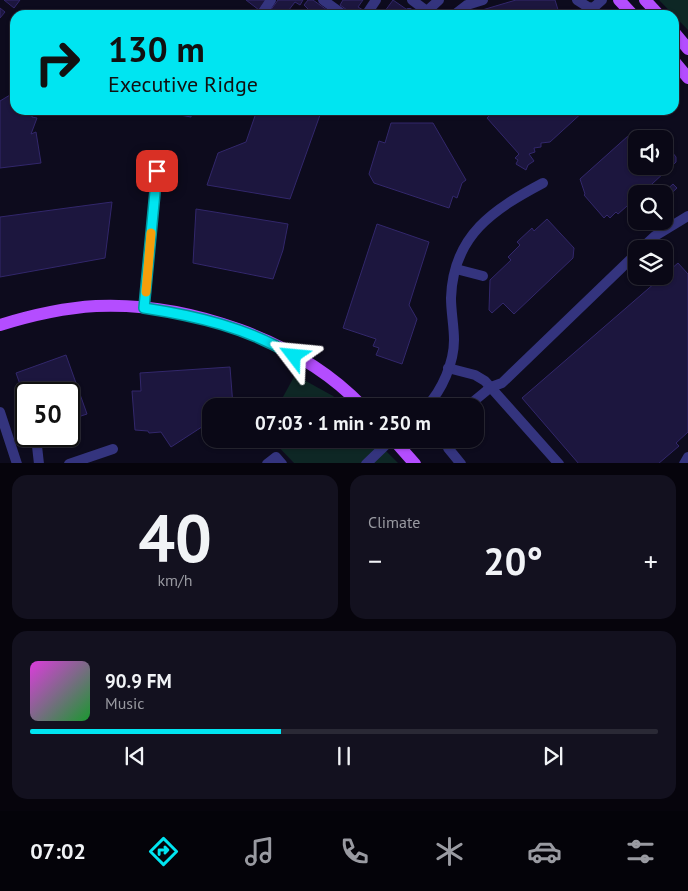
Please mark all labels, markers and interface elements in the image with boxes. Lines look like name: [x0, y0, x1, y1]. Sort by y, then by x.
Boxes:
text: 130 m: [108, 26, 205, 72]
icon: right: [25, 30, 90, 95]
text: Executive Ridge: [108, 70, 258, 98]
map controls: [628, 130, 673, 285]
button: sound: [628, 130, 673, 175]
pin: [136, 150, 178, 192]
icon: arrive: [143, 157, 171, 185]
button: search: [628, 185, 673, 230]
button: layers: [628, 240, 673, 285]
position arrow: [267, 329, 319, 381]
speed limit sign: 50: [15, 382, 80, 447]
text: 07:03 · 1 min · 250 m: [255, 411, 431, 435]
text: 40: [138, 495, 212, 579]
text: Climate: [368, 512, 420, 532]
text: 20°: [483, 536, 543, 585]
text: −: [368, 542, 382, 579]
text: +: [644, 542, 658, 579]
text: km/h: [157, 570, 193, 590]
text: 90.9 FM: [105, 669, 172, 693]
text: Music: [105, 693, 145, 713]
icon: previous: [121, 742, 149, 770]
icon: pause: [330, 742, 358, 770]
icon: next: [539, 742, 567, 770]
icon: directions: [146, 834, 181, 869]
icon: music: [242, 834, 277, 869]
icon: phone: [337, 834, 372, 869]
icon: climate: [432, 834, 467, 869]
icon: car: [527, 834, 562, 869]
icon: filters: [623, 834, 658, 869]
text: 07:02: [30, 837, 86, 865]

